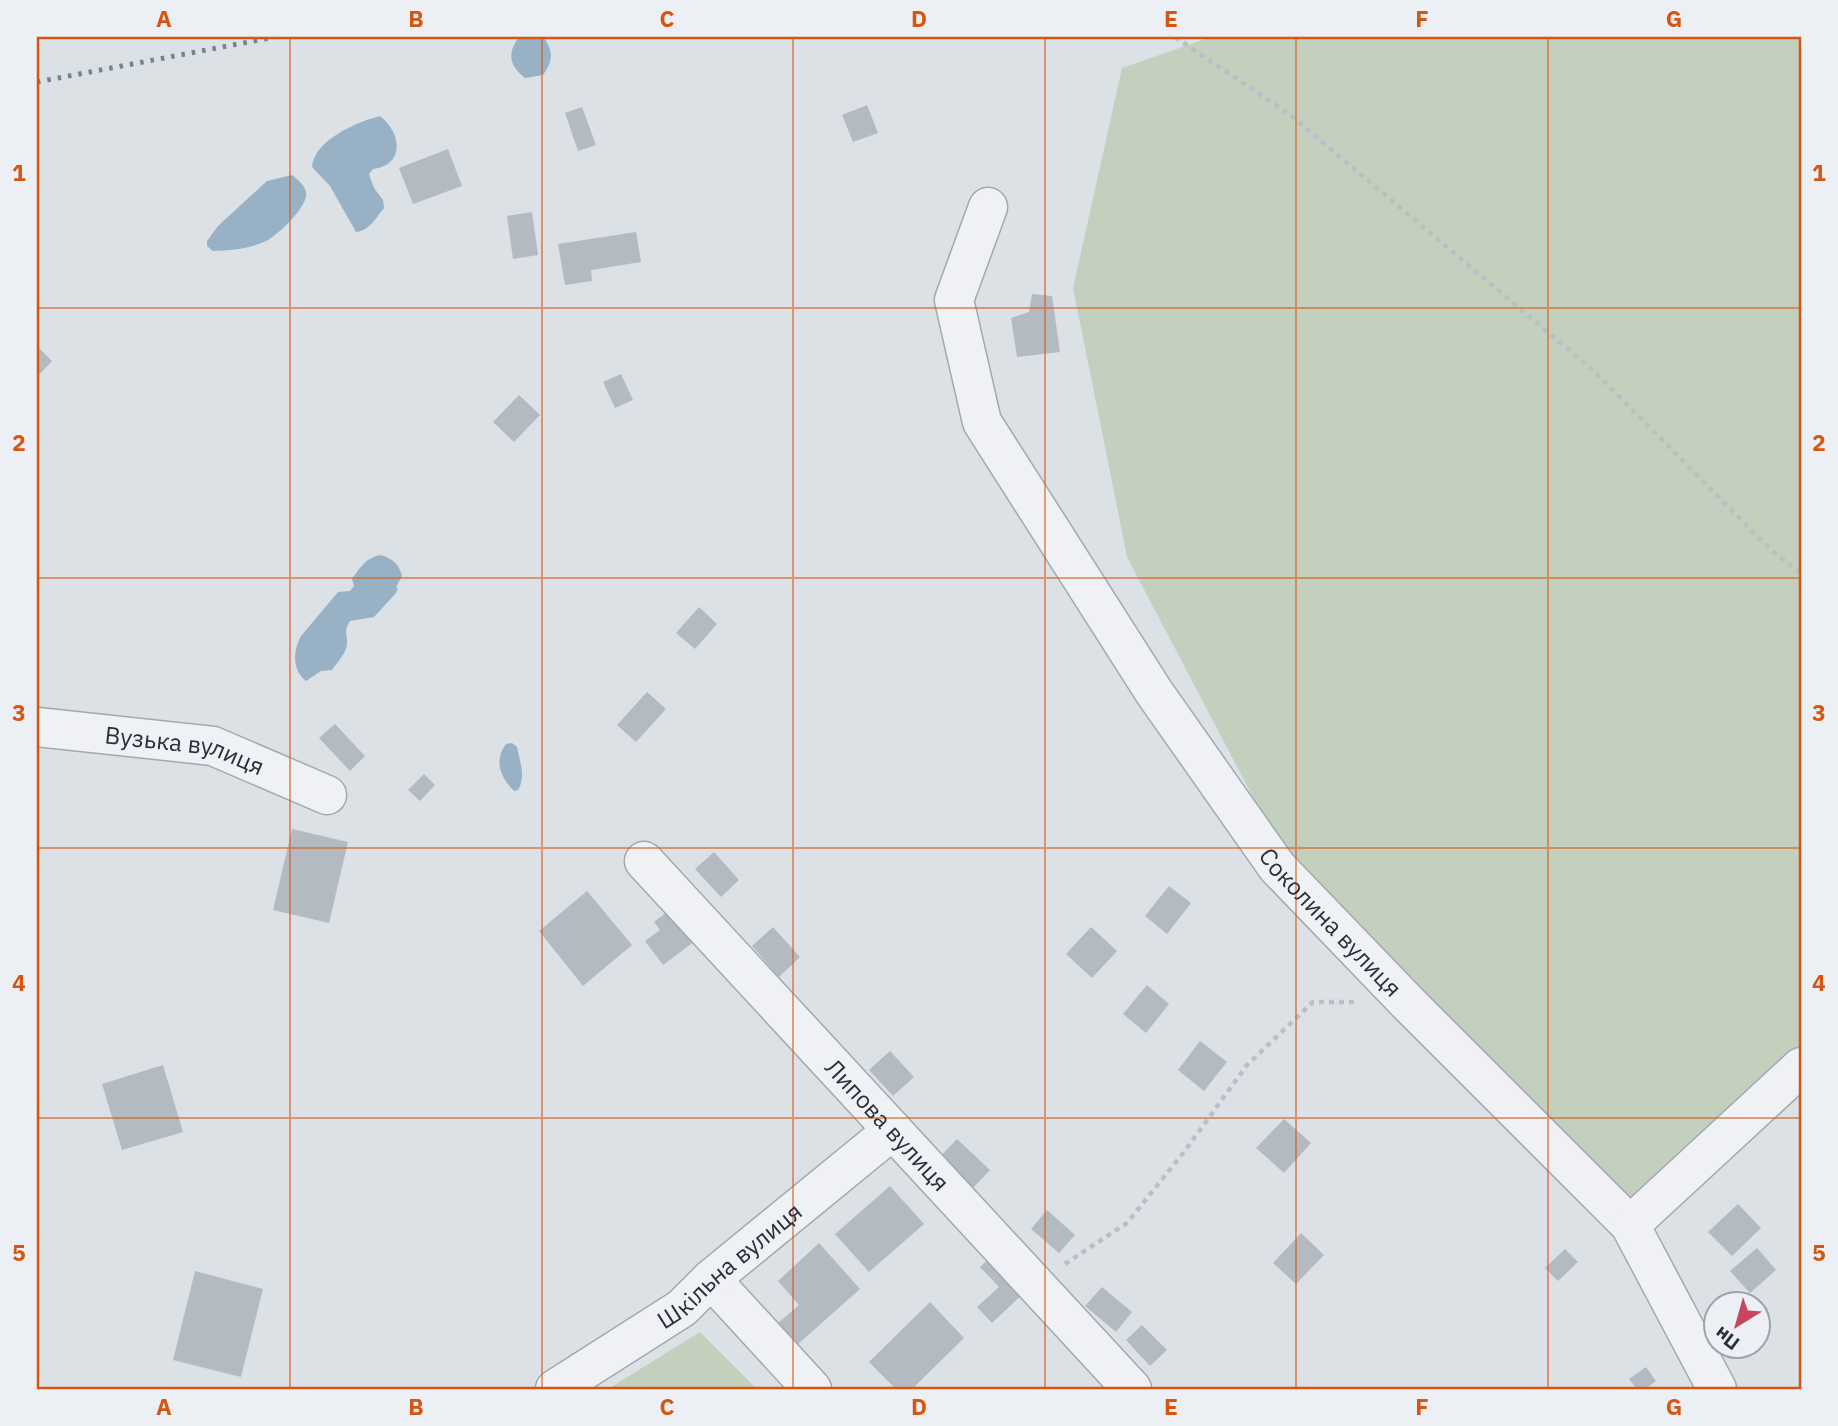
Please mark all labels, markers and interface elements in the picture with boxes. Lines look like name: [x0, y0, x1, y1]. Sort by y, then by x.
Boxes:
text: A: [156, 3, 172, 33]
text: B: [408, 3, 424, 33]
text: C: [660, 3, 675, 33]
text: D: [911, 3, 927, 33]
text: E: [1164, 3, 1178, 33]
text: F: [1415, 3, 1429, 33]
text: G: [1666, 3, 1682, 33]
text: 1: [12, 157, 26, 187]
text: 1: [1812, 157, 1826, 187]
text: 2: [12, 427, 26, 457]
text: 2: [1812, 427, 1826, 457]
text: 3: [12, 697, 26, 727]
text: 3: [1812, 697, 1826, 727]
street label: Вузька вулиця: [103, 718, 269, 782]
street label: Соколина вулиця: [1252, 841, 1409, 1003]
text: 4: [12, 967, 26, 997]
text: 4: [1812, 967, 1826, 997]
street label: Липова вулиця: [818, 1052, 957, 1198]
street label: Шкільна вулиця: [651, 1195, 808, 1336]
text: 5: [12, 1237, 26, 1267]
text: 5: [1812, 1237, 1826, 1267]
north arrow: [1702, 1290, 1772, 1360]
text: Пн: [1710, 1321, 1744, 1356]
text: A: [156, 1391, 172, 1421]
text: B: [408, 1391, 424, 1421]
text: C: [660, 1391, 675, 1421]
text: D: [911, 1391, 927, 1421]
text: E: [1164, 1391, 1178, 1421]
text: F: [1415, 1391, 1429, 1421]
text: G: [1666, 1391, 1682, 1421]

